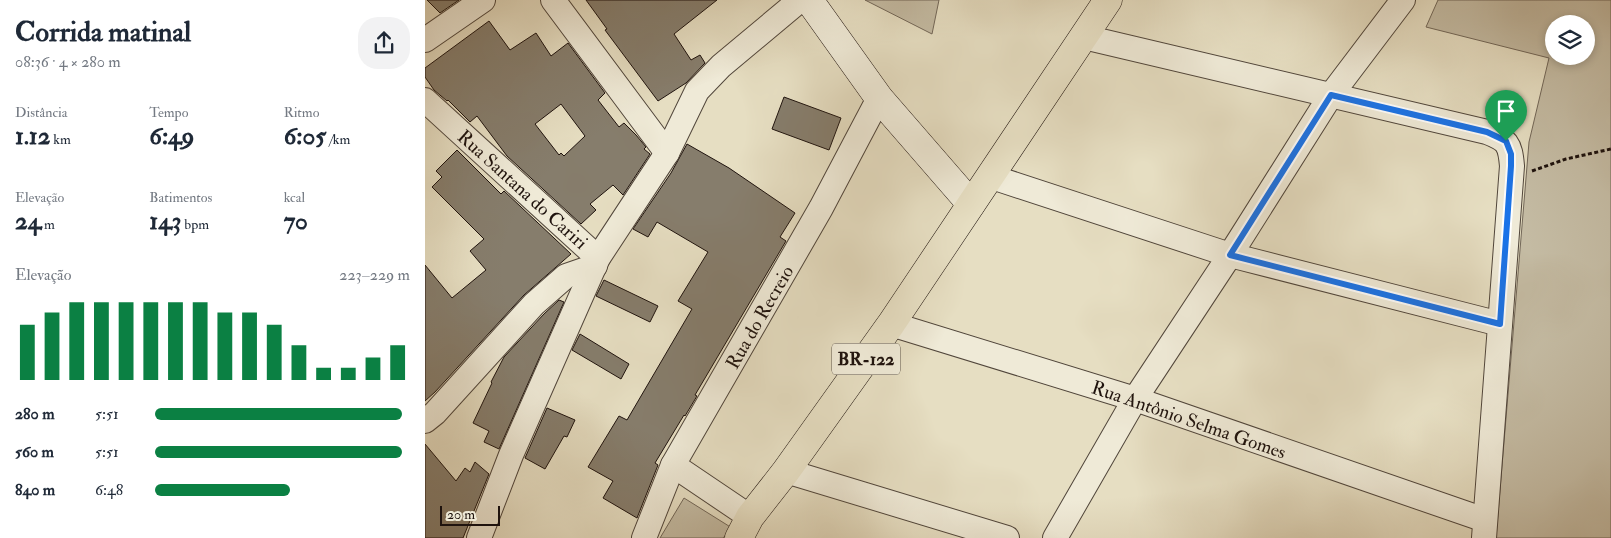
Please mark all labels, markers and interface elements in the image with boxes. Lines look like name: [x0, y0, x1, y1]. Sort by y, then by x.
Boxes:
text: Corrida matinal: [15, 15, 191, 50]
map controls: [1545, 15, 1595, 65]
button: layers: [1545, 15, 1595, 65]
button: share: [358, 17, 410, 69]
text: 08:36 · 4 × 280 m: [15, 52, 121, 72]
pin: [1485, 90, 1527, 141]
icon: arrive: [1492, 97, 1520, 125]
text: Distância: [15, 104, 68, 121]
text: Tempo: [149, 104, 188, 121]
text: Ritmo: [284, 104, 319, 121]
text: 1.12: [15, 121, 50, 152]
text: 6:49: [149, 121, 194, 152]
text: 6:05: [284, 121, 326, 152]
street label: Rua Santana do Cariri: [452, 125, 592, 255]
text: km: [50, 131, 71, 148]
text: /km: [326, 131, 350, 148]
text: Elevação: [15, 189, 64, 206]
text: Batimentos: [149, 189, 212, 206]
text: kcal: [284, 189, 305, 206]
text: 24: [15, 206, 41, 237]
text: 143: [149, 206, 181, 237]
text: 70: [284, 206, 308, 237]
text: m: [41, 216, 55, 233]
text: bpm: [181, 216, 209, 233]
street label: Rua do Recreio: [721, 261, 799, 374]
text: Elevação: [15, 265, 71, 285]
text: 223–229 m: [339, 265, 410, 285]
road number: BR-122: [832, 344, 900, 374]
street label: Rua Antônio Selma Gomes: [1088, 375, 1289, 465]
text: 280 m: [15, 404, 55, 424]
text: 5:51: [95, 404, 119, 424]
text: 560 m: [15, 442, 54, 462]
text: 5:51: [95, 442, 119, 462]
text: 840 m: [15, 480, 55, 500]
text: 6:48: [95, 480, 123, 500]
scale bar: [440, 503, 500, 526]
text: 20 m: [447, 506, 475, 523]

